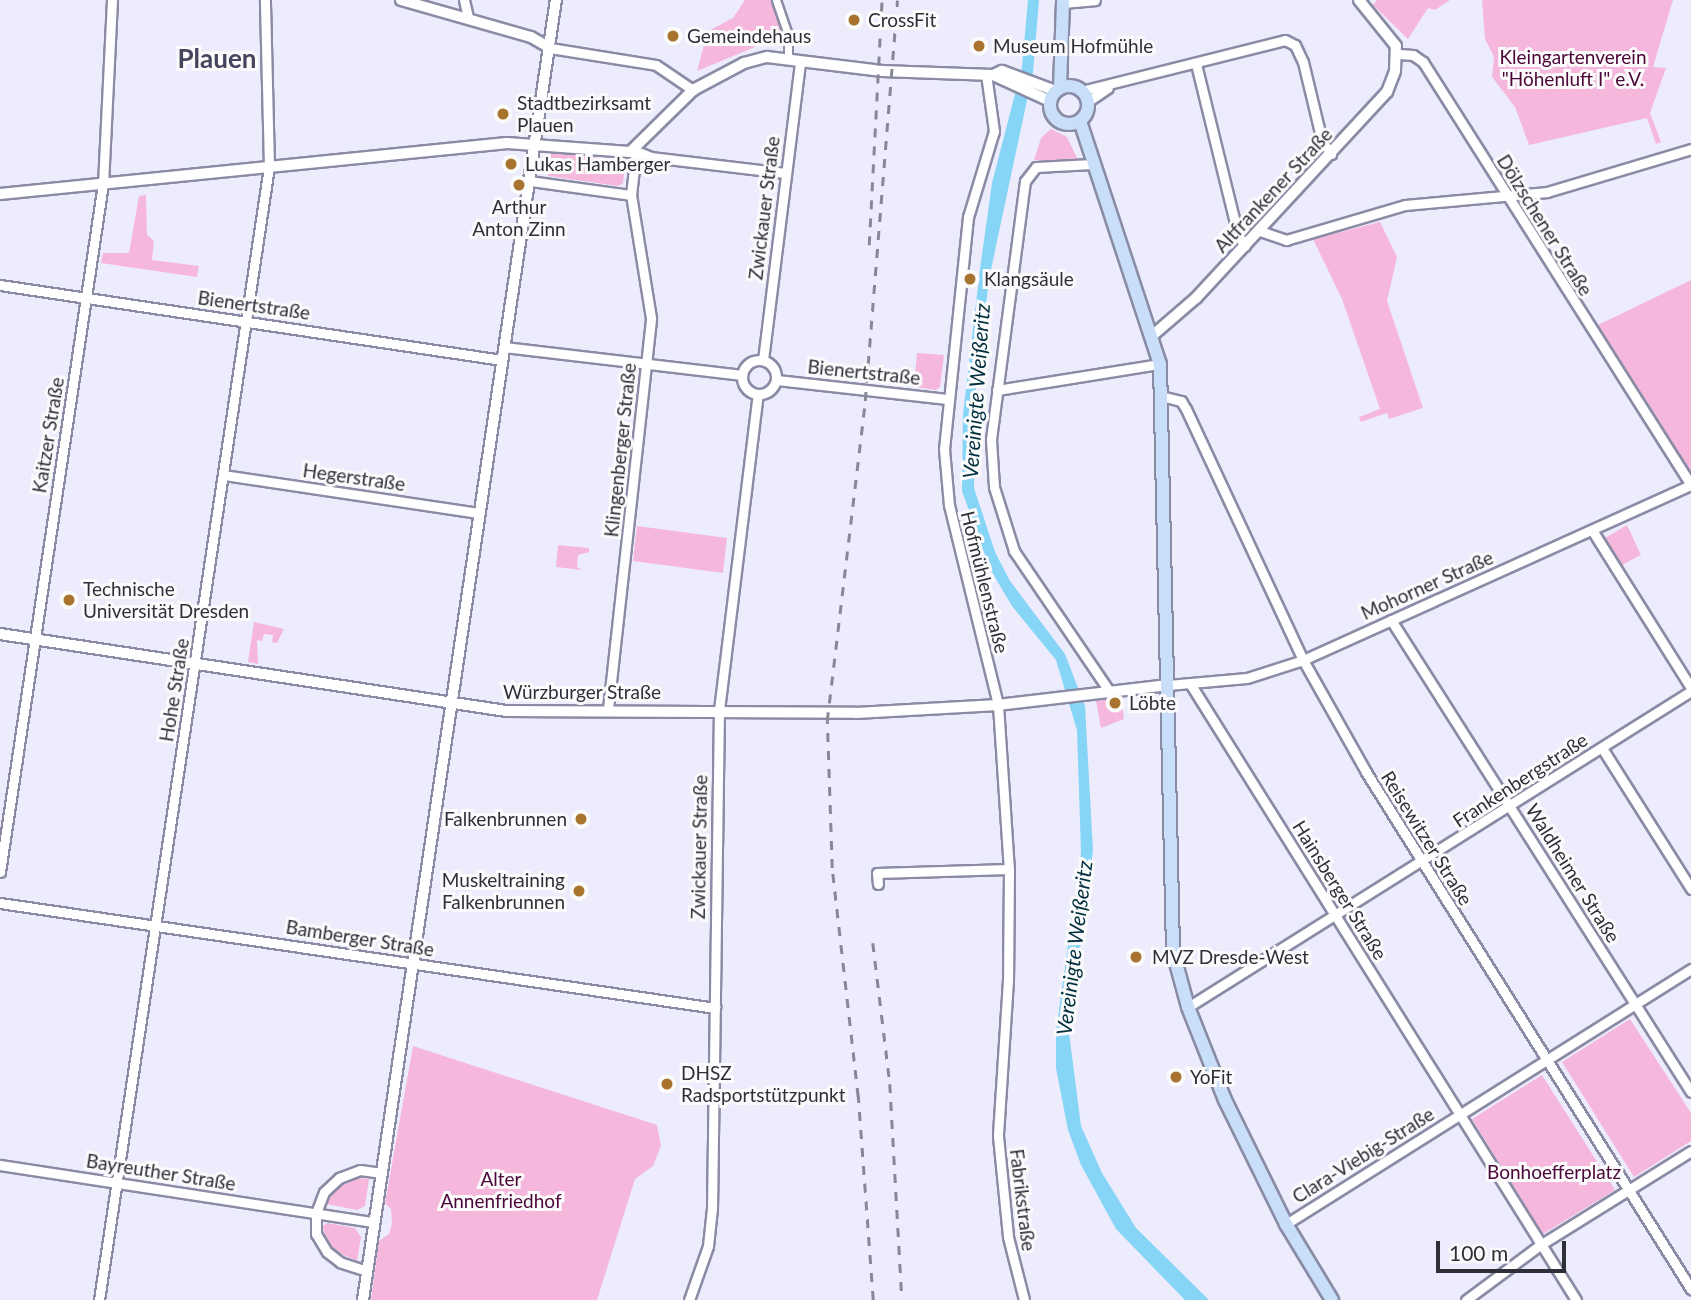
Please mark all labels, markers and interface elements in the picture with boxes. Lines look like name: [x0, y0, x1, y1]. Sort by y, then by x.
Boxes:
place label: CrossFit: [868, 9, 936, 31]
marker: CrossFit: [846, 12, 862, 28]
place label: Gemeindehaus: [687, 25, 811, 47]
marker: Gemeindehaus: [665, 28, 681, 44]
place label: Museum Hofmühle: [993, 35, 1153, 57]
marker: Museum Hofmühle: [971, 38, 987, 54]
district label: Plauen: [178, 43, 256, 75]
park label: Kleingartenverein "Höhenluft I" e.V.: [1500, 46, 1646, 90]
place label: Stadtbezirksamt Plauen: [517, 92, 651, 136]
marker: Stadtbezirksamt Plauen: [495, 106, 511, 122]
street label: Altfrankener Straße: [1209, 123, 1337, 257]
street label: Zwickauer Straße: [744, 135, 784, 281]
street label: Dölzschener Straße: [1492, 150, 1598, 300]
place label: Lukas Hamberger: [525, 153, 670, 175]
marker: Lukas Hamberger: [503, 156, 519, 172]
marker: Arthur Anton Zinn: [511, 177, 527, 193]
place label: Arthur Anton Zinn: [472, 196, 566, 240]
place label: Klangsäule: [984, 268, 1074, 290]
marker: Klangsäule: [962, 271, 978, 287]
street label: Bienertstraße: [196, 286, 312, 324]
water label: Vereinigte Weißeritz: [957, 302, 995, 480]
street label: Bienertstraße: [806, 355, 922, 389]
street label: Klingenberger Straße: [599, 362, 641, 538]
street label: Kaitzer Straße: [28, 375, 68, 495]
street label: Hegerstraße: [301, 459, 407, 495]
street label: Hofmühlenstraße: [956, 509, 1014, 655]
street label: Mohorner Straße: [1357, 546, 1497, 624]
place label: Technische Universität Dresden: [83, 578, 249, 622]
marker: Technische Universität Dresden: [61, 592, 77, 608]
street label: Hohe Straße: [155, 637, 193, 743]
street label: Würzburger Straße: [503, 681, 661, 703]
place label: Löbte: [1129, 692, 1176, 714]
marker: Löbte: [1107, 695, 1123, 711]
street label: Frankenbergstraße: [1448, 728, 1592, 832]
street label: Reisewitzer Straße: [1376, 766, 1478, 910]
street label: Zwickauer Straße: [686, 774, 712, 920]
street label: Waldheimer Straße: [1521, 799, 1625, 947]
place label: Falkenbrunnen: [444, 808, 567, 830]
marker: Falkenbrunnen: [573, 811, 589, 827]
street label: Hainsberger Straße: [1288, 816, 1392, 964]
water label: Vereinigte Weißeritz: [1051, 859, 1097, 1037]
place label: Muskeltraining Falkenbrunnen: [442, 869, 565, 913]
marker: Muskeltraining Falkenbrunnen: [571, 883, 587, 899]
street label: Bamberger Straße: [284, 915, 436, 961]
place label: MVZ Dresde-West: [1152, 946, 1309, 968]
marker: MVZ Dresde-West: [1126, 947, 1146, 967]
place label: DHSZ Radsportstützpunkt: [681, 1062, 846, 1106]
place label: YoFit: [1190, 1066, 1232, 1088]
marker: YoFit: [1168, 1069, 1184, 1085]
marker: DHSZ Radsportstützpunkt: [659, 1076, 675, 1092]
street label: Clara-Viebig-Straße: [1288, 1102, 1438, 1208]
street label: Fabrikstraße: [1005, 1148, 1041, 1252]
street label: Bayreuther Straße: [84, 1149, 238, 1195]
park label: Bonhoefferplatz: [1487, 1161, 1621, 1183]
park label: Alter Annenfriedhof: [440, 1168, 562, 1212]
scale bar: [1439, 1226, 1568, 1270]
text: 100 m: [1449, 1240, 1508, 1265]

